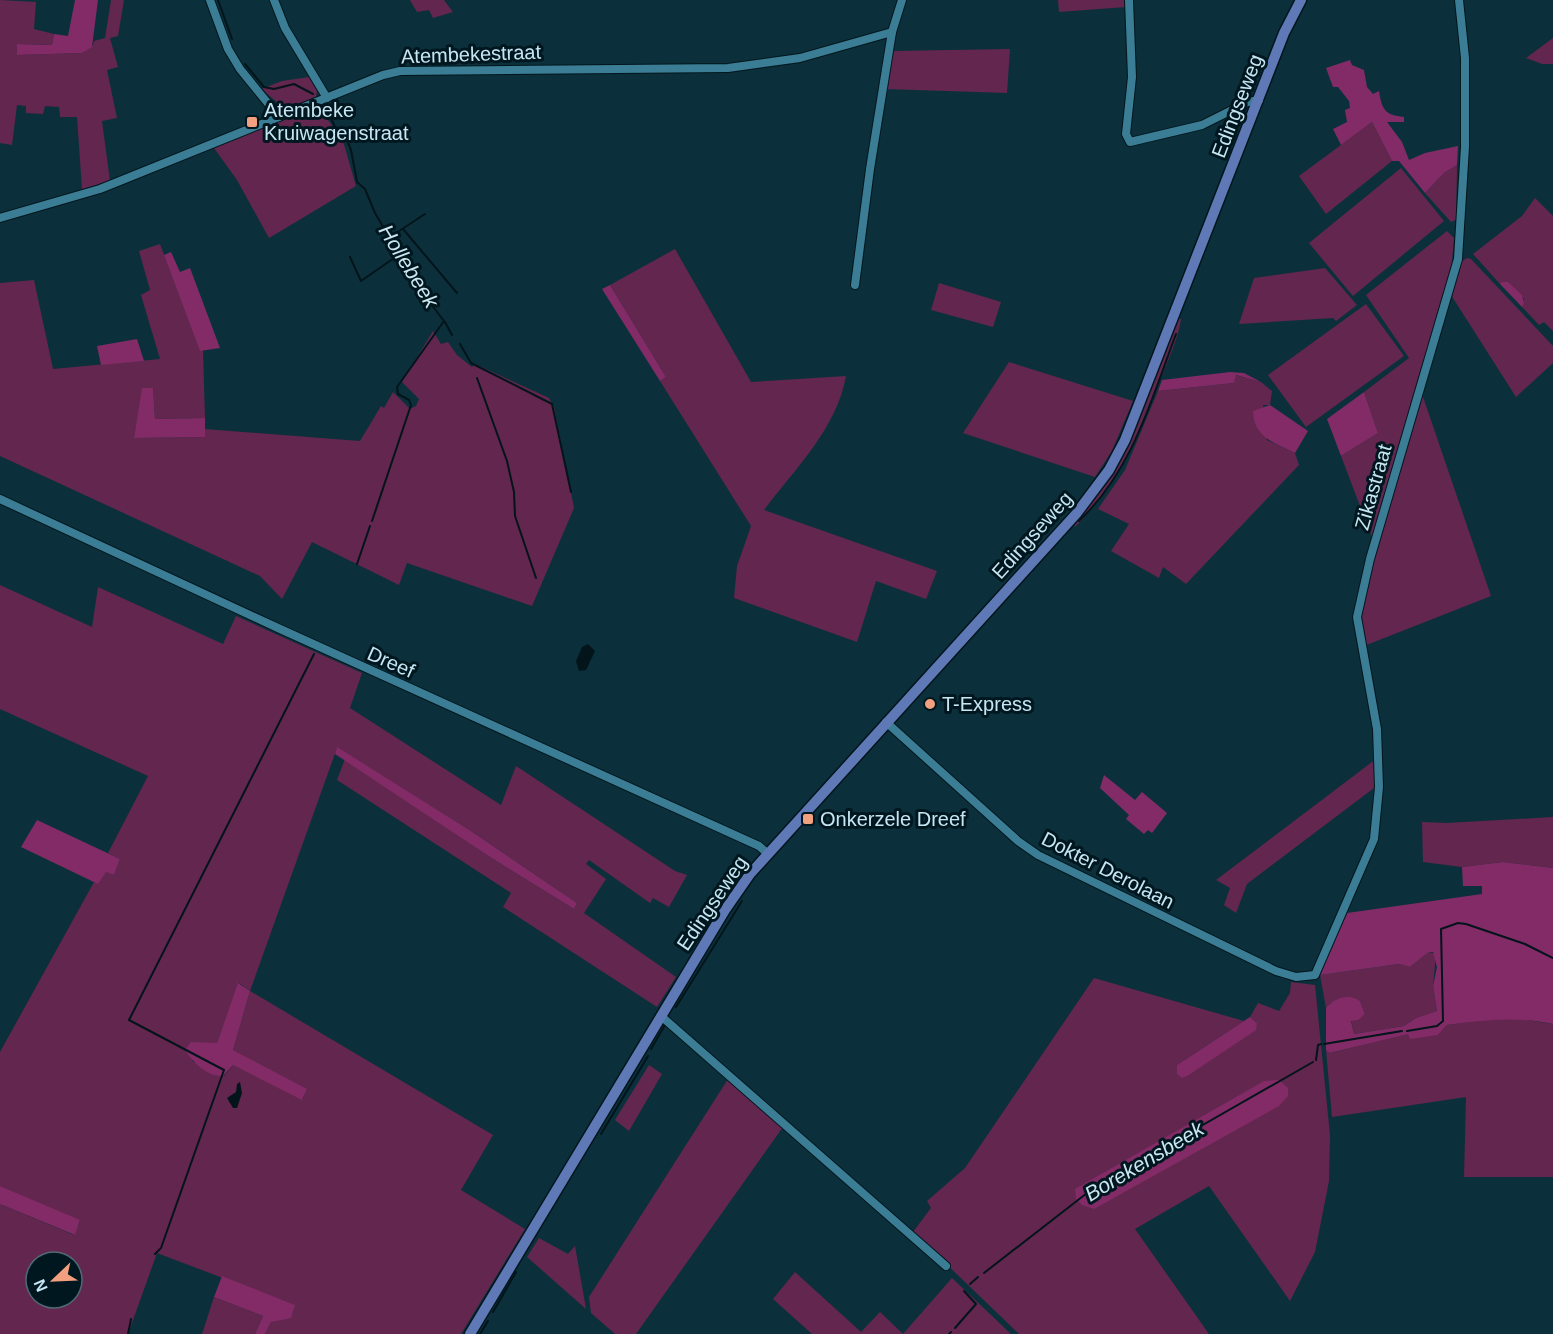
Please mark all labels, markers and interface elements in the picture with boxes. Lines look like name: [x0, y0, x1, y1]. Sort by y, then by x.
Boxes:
street label: Atembekestraat: [401, 41, 542, 67]
street label: Edingseweg: [1207, 51, 1267, 161]
place label: Atembeke Kruiwagenstraat: [264, 99, 409, 144]
marker: Atembeke Kruiwagenstraat: [245, 115, 259, 129]
water label: Hollebeek: [374, 220, 444, 313]
street label: Zikastraat: [1350, 441, 1396, 532]
street label: Edingseweg: [987, 487, 1077, 583]
street label: Dreef: [364, 642, 418, 682]
place label: T-Express: [942, 693, 1032, 715]
marker: T-Express: [923, 697, 937, 711]
place label: Onkerzele Dreef: [820, 808, 966, 830]
marker: Onkerzele Dreef: [801, 812, 815, 826]
street label: Dokter Derolaan: [1038, 827, 1178, 913]
street label: Edingseweg: [672, 852, 752, 954]
water label: Borekensbeek: [1081, 1116, 1209, 1205]
north arrow: [24, 1250, 84, 1310]
text: N: [31, 1277, 51, 1294]

